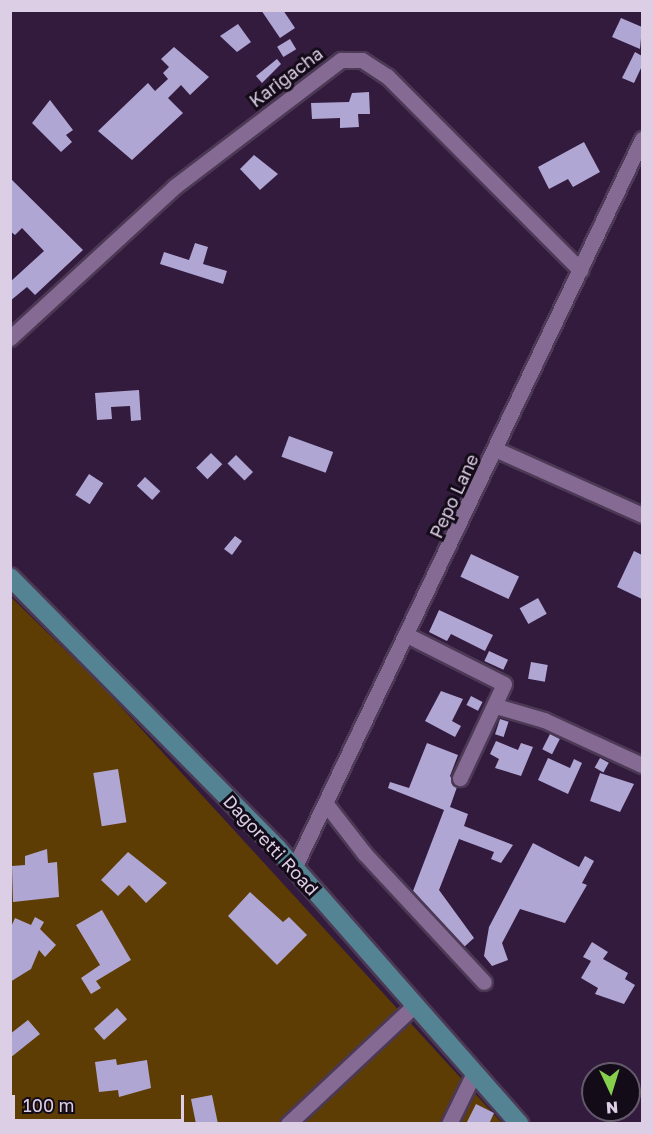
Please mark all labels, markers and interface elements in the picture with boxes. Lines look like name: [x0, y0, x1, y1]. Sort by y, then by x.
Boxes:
street label: Karigacha: [245, 42, 327, 112]
street label: Pepo Lane: [425, 450, 483, 542]
street label: Dagoretti Road: [219, 790, 323, 900]
north arrow: [581, 1062, 641, 1122]
scale bar: [15, 1083, 188, 1121]
text: 100 m: [23, 1094, 74, 1116]
text: N: [605, 1098, 619, 1118]

